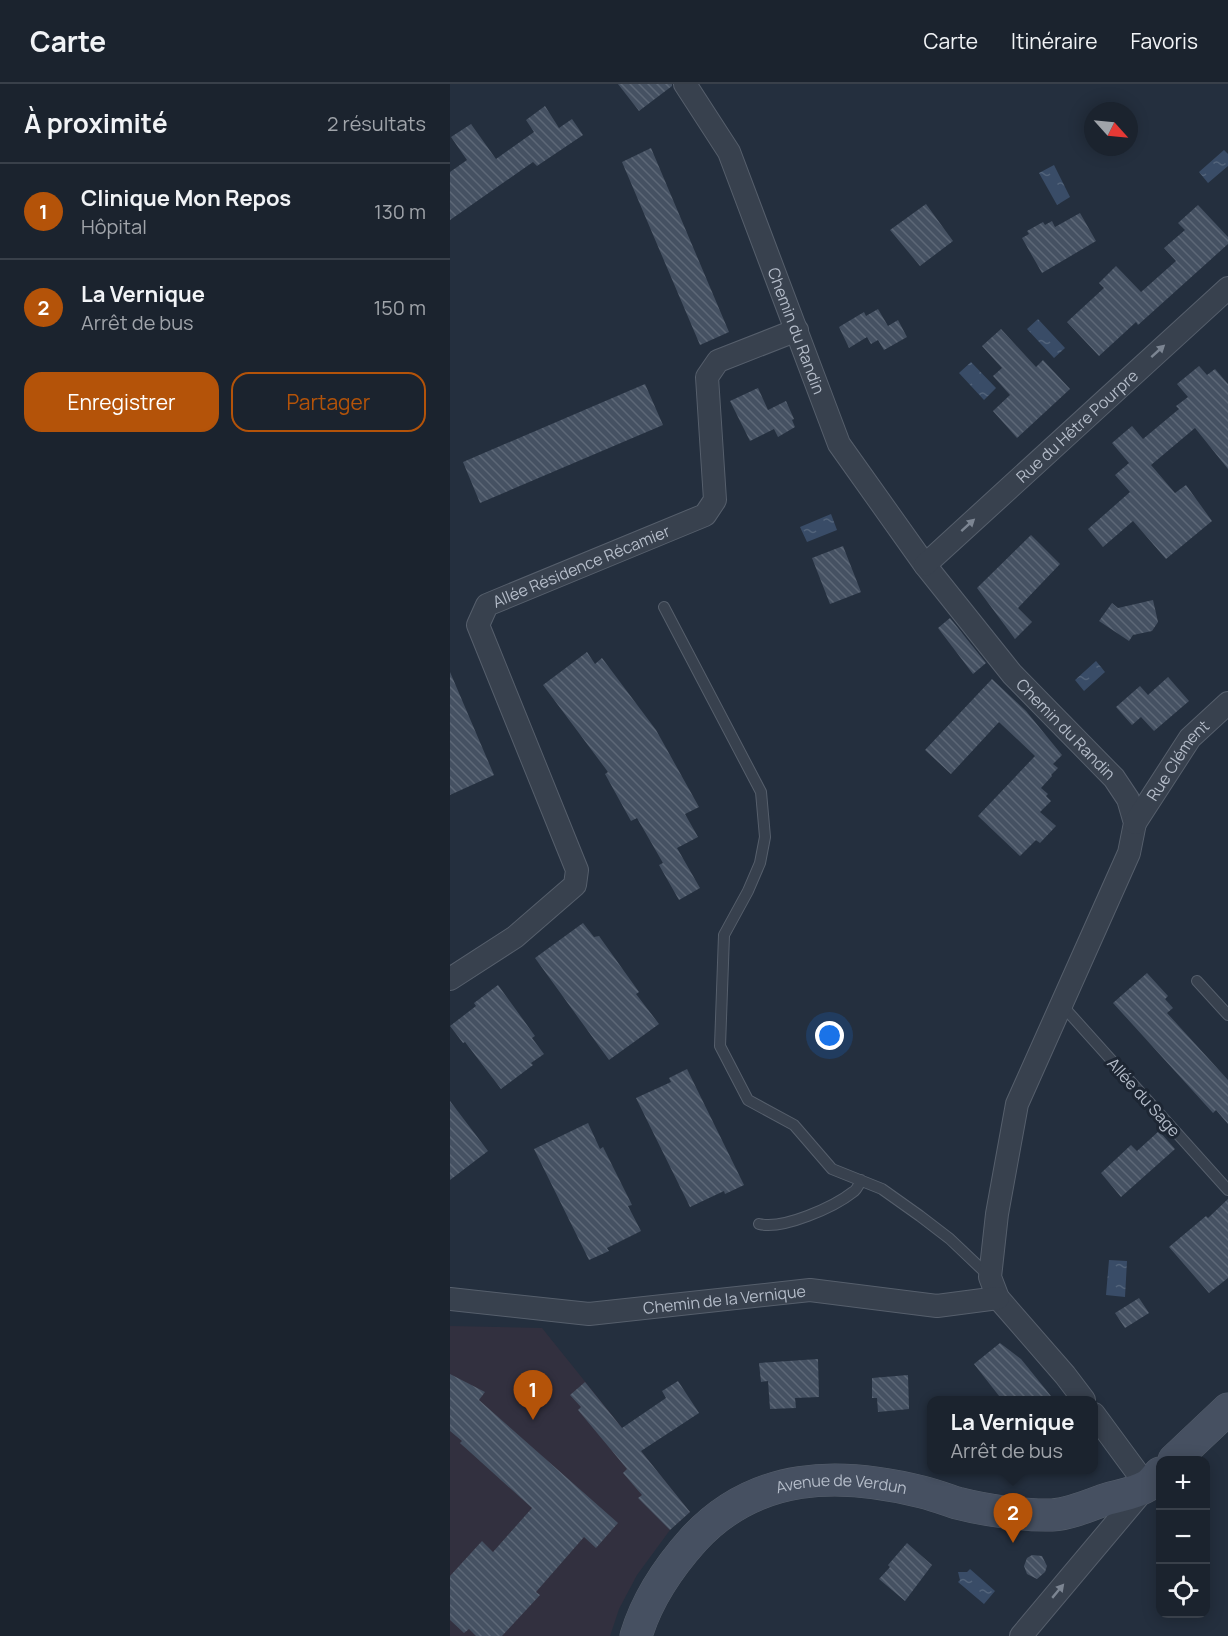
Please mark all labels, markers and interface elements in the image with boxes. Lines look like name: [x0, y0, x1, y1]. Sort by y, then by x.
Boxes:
text: Carte: [30, 22, 106, 60]
text: Carte: [924, 27, 978, 55]
text: Itinéraire: [1011, 27, 1097, 55]
text: Favoris: [1130, 27, 1198, 55]
north arrow: [1084, 102, 1138, 156]
text: À proximité: [24, 105, 168, 141]
text: 2 résultats: [327, 110, 426, 137]
text: Clinique Mon Repos: [81, 183, 291, 213]
text: 1: [39, 198, 48, 225]
text: 130 m: [374, 198, 426, 225]
text: Hôpital: [81, 213, 147, 240]
street label: Chemin du Randin: [763, 264, 830, 397]
text: La Vernique: [81, 279, 205, 309]
text: 2: [38, 294, 49, 321]
text: 150 m: [373, 294, 426, 321]
text: Arrêt de bus: [81, 309, 194, 336]
one-way arrow: [1151, 344, 1166, 358]
street label: Rue du Hêtre Pourpre: [1011, 365, 1143, 487]
button: Enregistrer: [24, 372, 219, 432]
button: Partager: [231, 372, 426, 432]
one-way arrow: [960, 519, 975, 532]
street label: Allée Résidence Récamier: [489, 520, 673, 613]
street label: Chemin du Randin: [1011, 674, 1121, 784]
street label: Rue Clément: [1141, 715, 1214, 805]
your location: [815, 1021, 844, 1050]
street label: Allée du Sage: [1103, 1053, 1185, 1141]
street label: Chemin de la Vernique: [642, 1280, 807, 1319]
pin: 1: [514, 1370, 553, 1420]
popup: [927, 1396, 1098, 1474]
text: La Vernique: [950, 1407, 1075, 1437]
text: Arrêt de bus: [950, 1437, 1063, 1464]
map controls: [1156, 1456, 1210, 1618]
button: +: [1156, 1456, 1210, 1510]
street label: Avenue de Verdun: [773, 1469, 909, 1499]
pin: 2: [994, 1494, 1032, 1543]
button: −: [1156, 1510, 1210, 1564]
button: locate: [1156, 1564, 1210, 1618]
one-way arrow: [1052, 1583, 1065, 1599]

